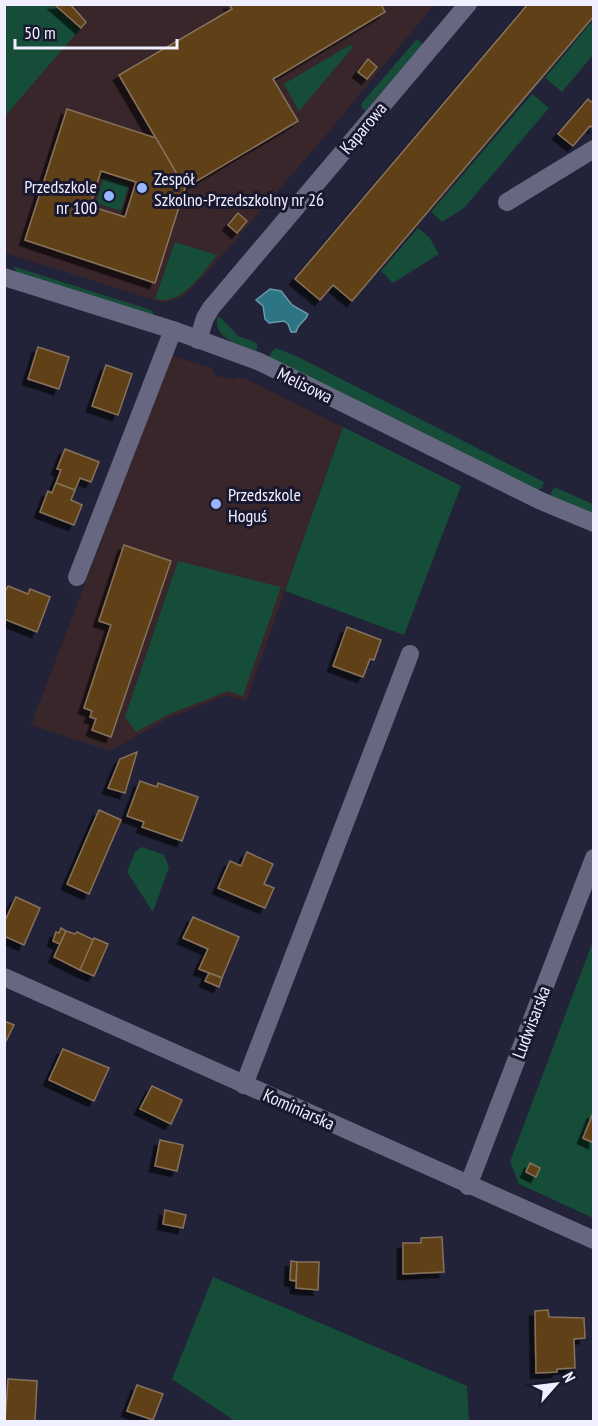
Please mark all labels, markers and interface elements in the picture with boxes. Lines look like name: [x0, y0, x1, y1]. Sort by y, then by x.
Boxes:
scale bar: [15, 12, 177, 50]
text: 50 m: [24, 21, 56, 44]
street label: Kaparowa: [335, 97, 391, 159]
place label: Zespół Szkolno-Przedszkolny nr 26: [154, 167, 324, 211]
place label: Przedszkole nr 100: [24, 175, 97, 219]
marker: Zespół Szkolno-Przedszkolny nr 26: [135, 181, 149, 195]
marker: Przedszkole nr 100: [102, 189, 116, 203]
street label: Melisowa: [274, 362, 336, 408]
place label: Przedszkole Hoguś: [228, 483, 301, 527]
marker: Przedszkole Hoguś: [209, 497, 223, 511]
street label: Ludwisarska: [507, 982, 555, 1062]
street label: Kominiarska: [260, 1083, 338, 1135]
north arrow: [526, 1354, 586, 1414]
text: N: [558, 1368, 580, 1385]

